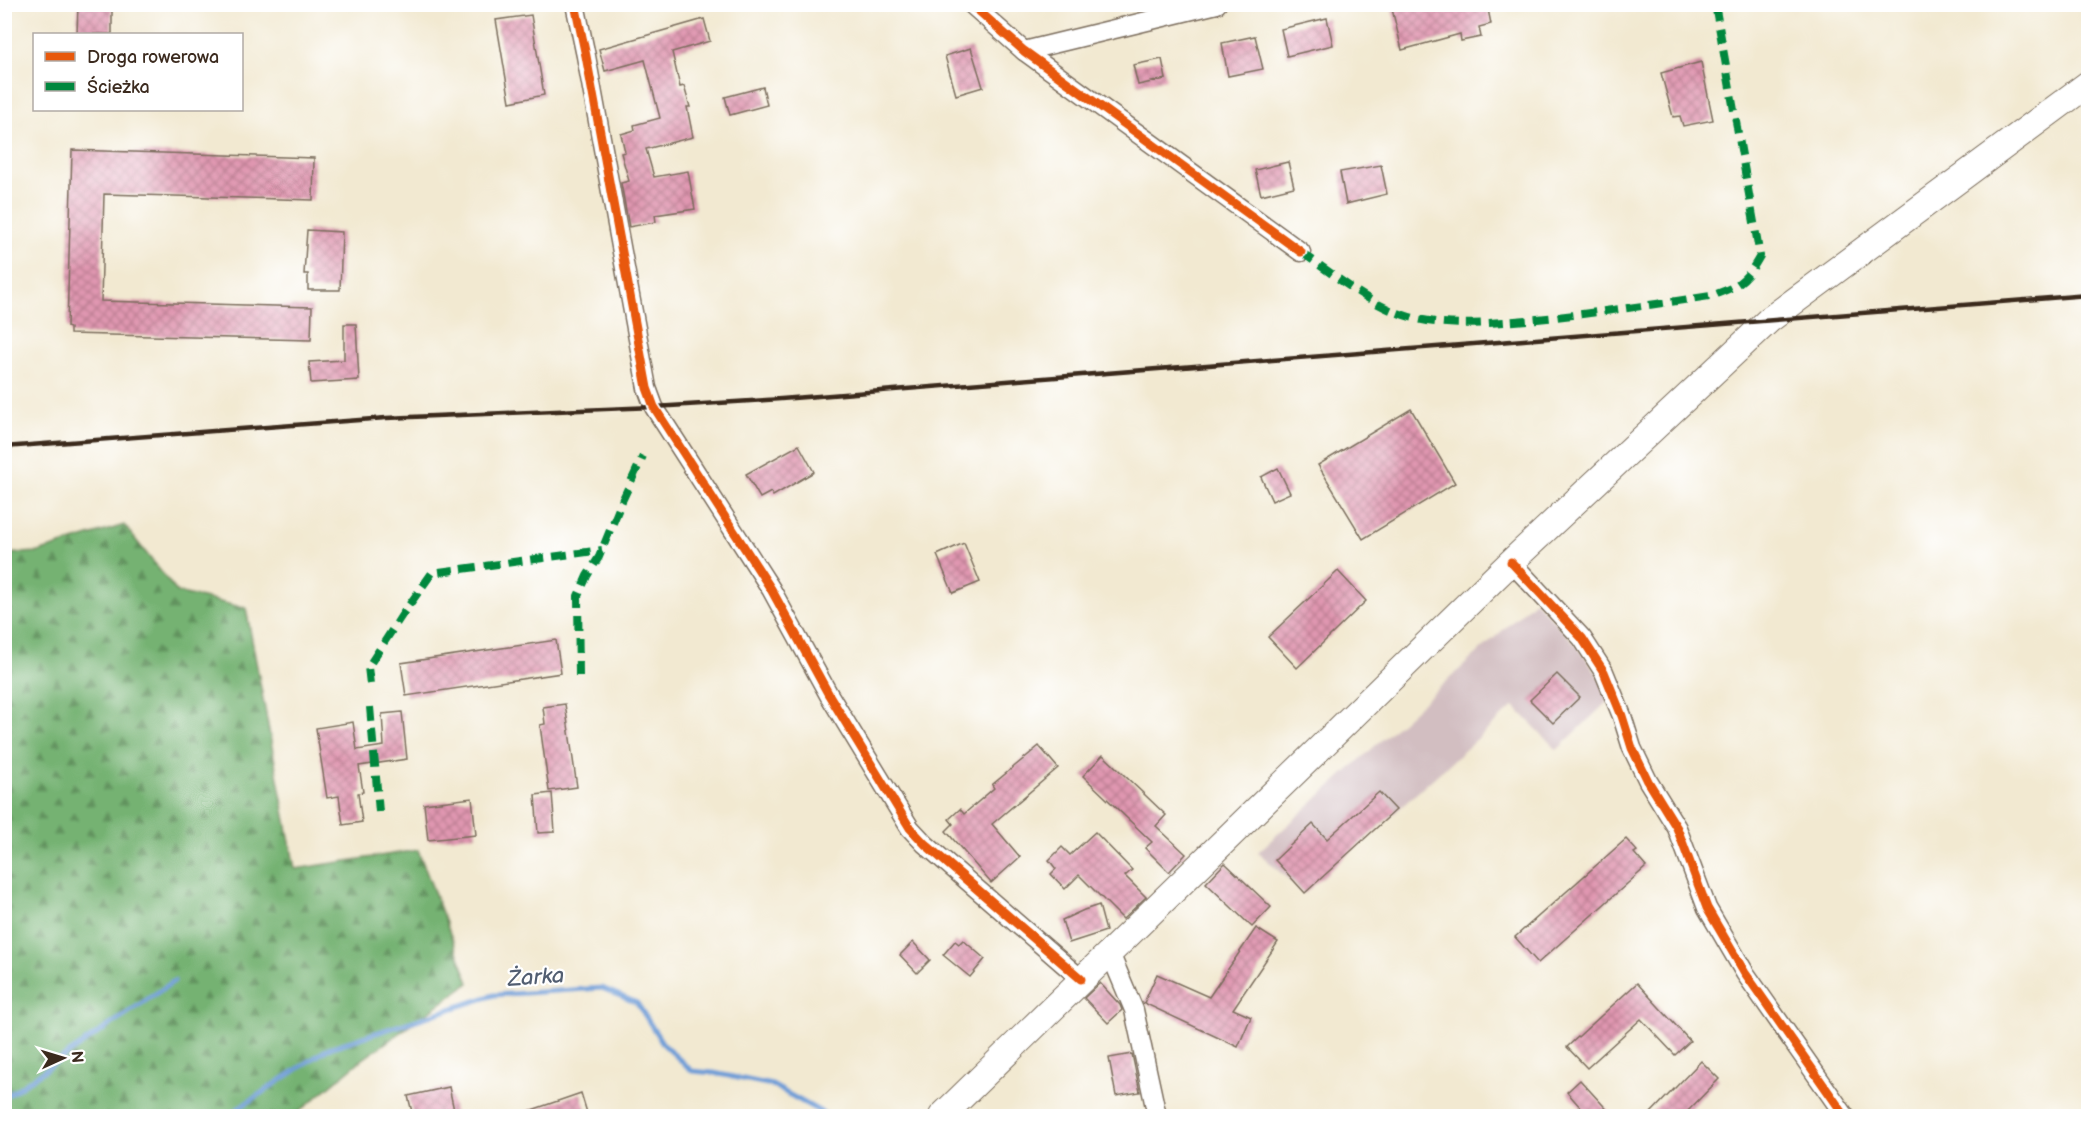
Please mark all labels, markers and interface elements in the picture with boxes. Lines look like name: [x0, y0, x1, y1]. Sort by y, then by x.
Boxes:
legend: [33, 33, 243, 111]
text: Droga rowerowa: [87, 47, 219, 68]
text: Ścieżka: [87, 75, 150, 98]
water label: Żarka: [506, 962, 565, 993]
north arrow: [33, 1028, 93, 1088]
text: N: [67, 1050, 86, 1064]

